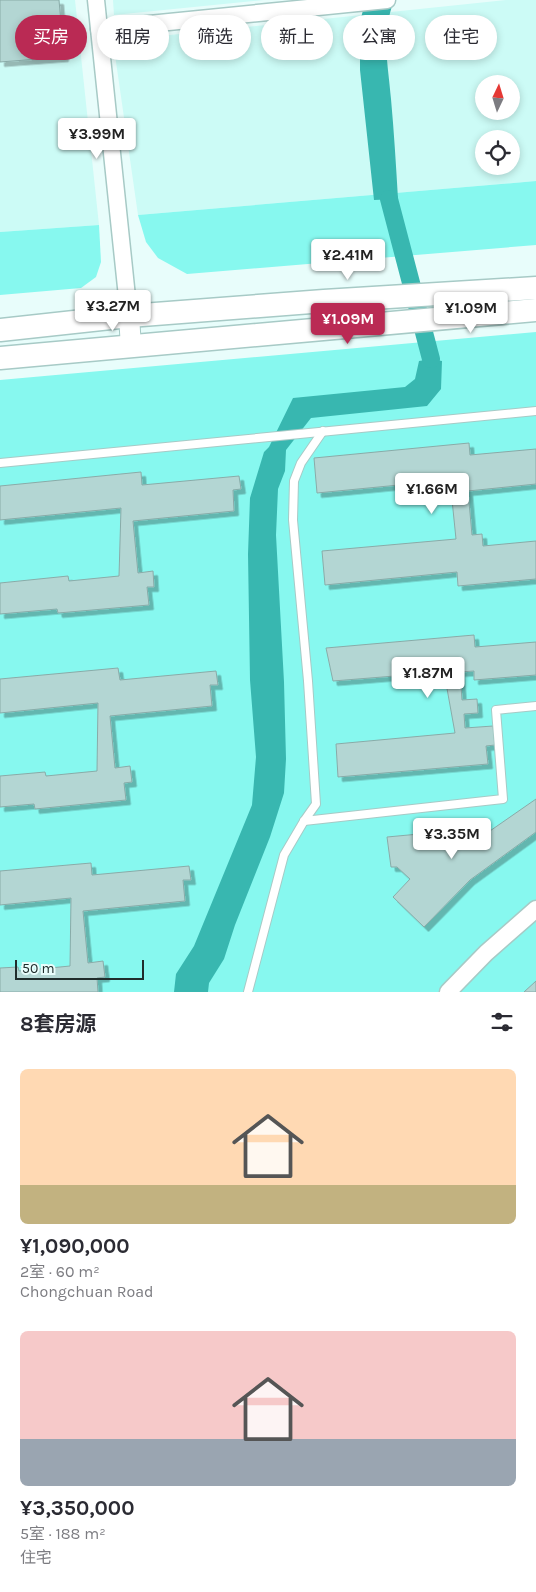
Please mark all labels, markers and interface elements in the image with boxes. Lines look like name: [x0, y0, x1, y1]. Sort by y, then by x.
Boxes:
chip: 买房: [15, 15, 87, 60]
chip: 租房: [97, 15, 169, 60]
chip: 筛选: [179, 15, 251, 60]
chip: 新上: [261, 15, 333, 60]
chip: 公寓: [343, 15, 415, 60]
chip: 住宅: [425, 15, 497, 60]
north arrow: [475, 75, 520, 120]
map controls: [475, 75, 520, 175]
pin: ¥3.99M: [56, 118, 138, 160]
text: ¥3.99M: [69, 124, 125, 143]
button: locate: [475, 130, 520, 175]
pin: ¥2.41M: [307, 238, 389, 281]
text: ¥2.41M: [322, 245, 374, 264]
pin: ¥3.27M: [72, 290, 154, 332]
pin: ¥1.09M: [430, 292, 512, 334]
text: ¥3.27M: [86, 296, 140, 315]
text: ¥1.09M: [445, 298, 497, 317]
pin: ¥1.09M: [307, 302, 389, 345]
text: ¥1.09M: [322, 309, 374, 328]
pin: ¥1.66M: [391, 472, 473, 515]
text: ¥1.66M: [406, 479, 458, 498]
pin: ¥1.87M: [387, 656, 469, 699]
text: ¥1.87M: [403, 663, 453, 682]
pin: ¥3.35M: [411, 818, 493, 860]
text: ¥3.35M: [424, 824, 480, 843]
scale bar: [15, 957, 144, 980]
text: 50 m: [22, 960, 55, 977]
icon: filters: [488, 1008, 516, 1036]
text: 8套房源: [20, 1012, 97, 1036]
icon: home: [223, 1101, 313, 1191]
text: ¥1,090,000: [20, 1234, 130, 1258]
text: 2室 · 60 m²: [20, 1262, 100, 1281]
text: Chongchuan Road: [20, 1282, 154, 1301]
icon: home: [223, 1364, 313, 1454]
text: ¥3,350,000: [20, 1496, 134, 1520]
text: 5室 · 188 m²: [20, 1524, 106, 1543]
text: 住宅: [20, 1548, 52, 1567]

